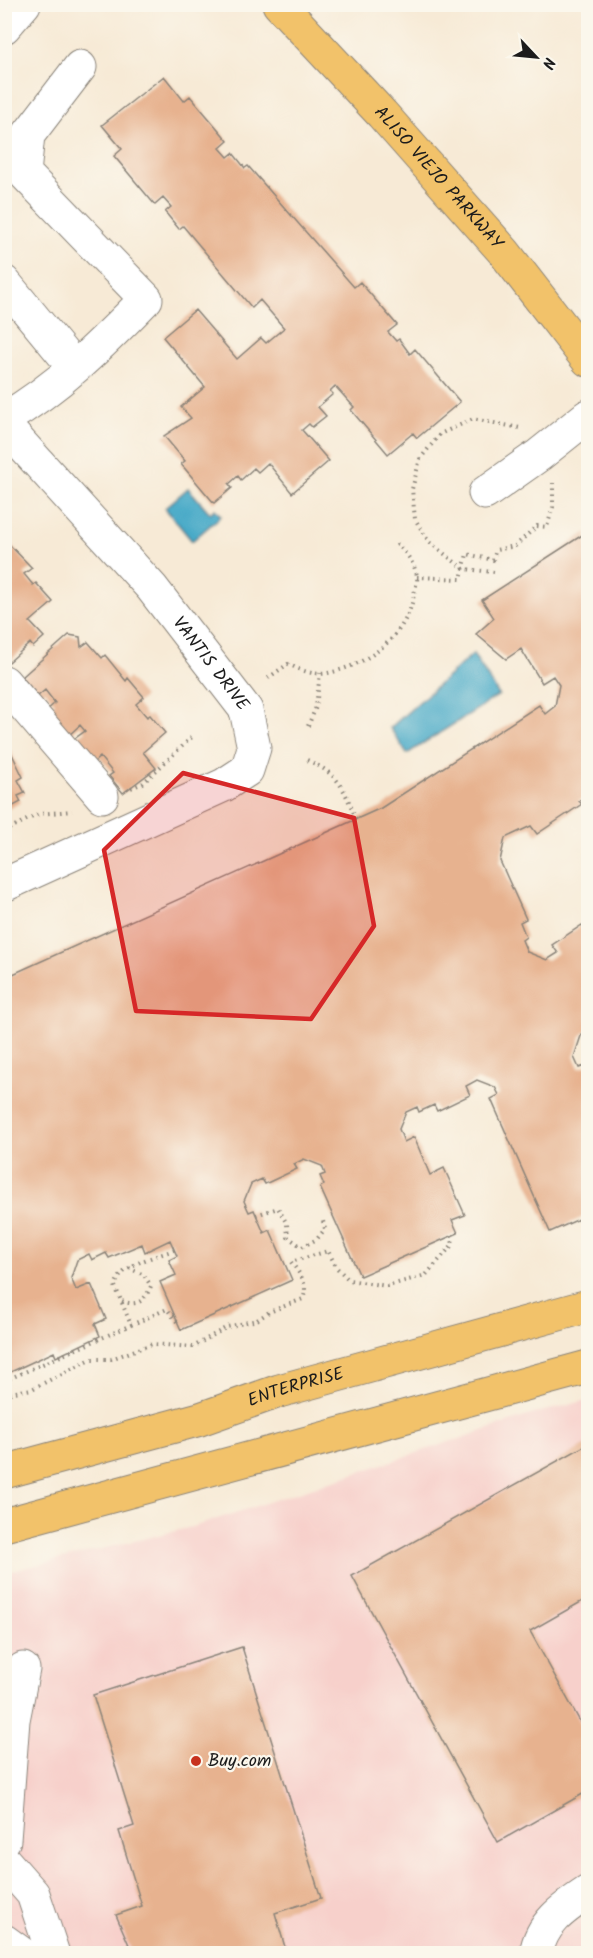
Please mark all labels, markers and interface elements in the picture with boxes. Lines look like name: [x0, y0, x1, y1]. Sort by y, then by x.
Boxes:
north arrow: [506, 27, 566, 87]
text: N: [535, 53, 562, 73]
street label: ALISO VIEJO PARKWAY: [367, 99, 511, 257]
street label: VANTIS DRIVE: [165, 610, 257, 718]
street label: ENTERPRISE: [243, 1359, 348, 1416]
place label: Buy.com: [208, 1747, 271, 1776]
marker: Buy.com: [189, 1754, 203, 1768]

